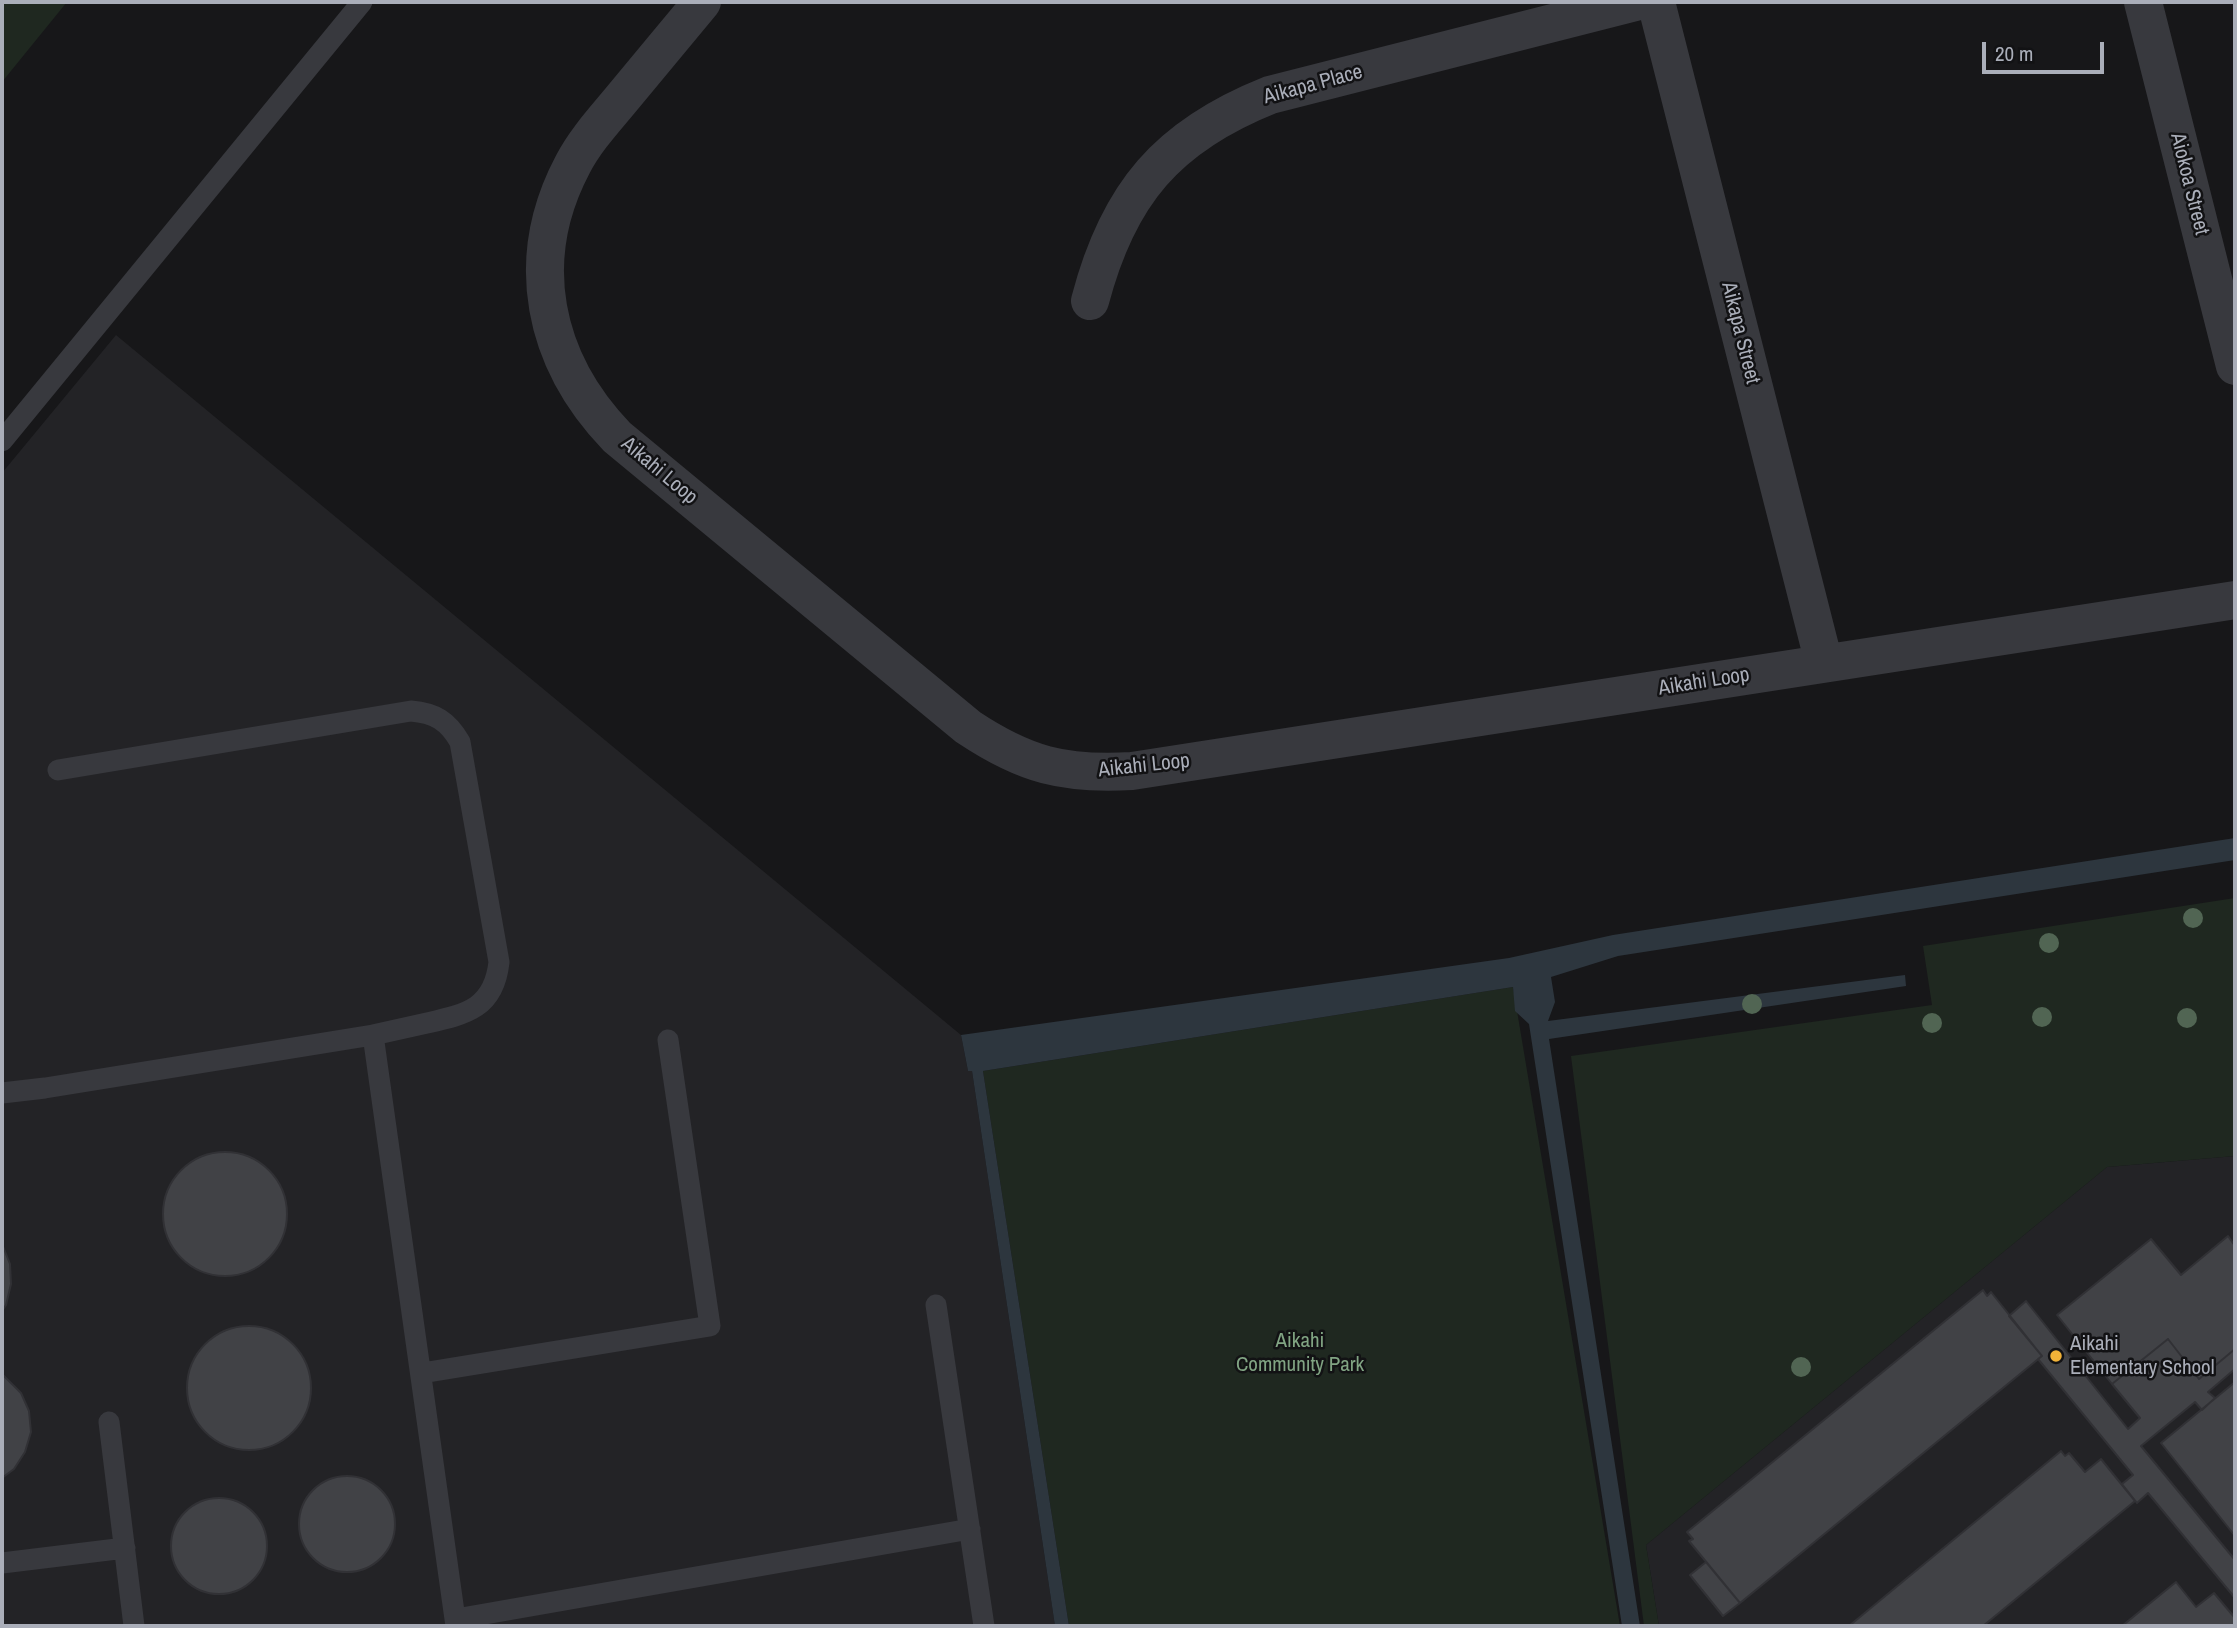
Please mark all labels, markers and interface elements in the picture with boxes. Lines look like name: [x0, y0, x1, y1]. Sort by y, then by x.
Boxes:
scale bar: [1985, 28, 2108, 72]
text: 20 m: [1995, 39, 2033, 68]
street label: Aikapa Place: [1261, 60, 1365, 110]
street label: Aiokoa Street: [2164, 130, 2214, 238]
street label: Aikapa Street: [1715, 279, 1765, 387]
street label: Aikahi Loop: [616, 432, 702, 510]
street label: Aikahi Loop: [1657, 662, 1751, 702]
street label: Aikahi Loop: [1097, 749, 1191, 783]
park label: Aikahi Community Park: [1236, 1328, 1364, 1378]
place label: Aikahi Elementary School: [2070, 1331, 2215, 1381]
marker: Aikahi Elementary School: [2048, 1348, 2064, 1364]

